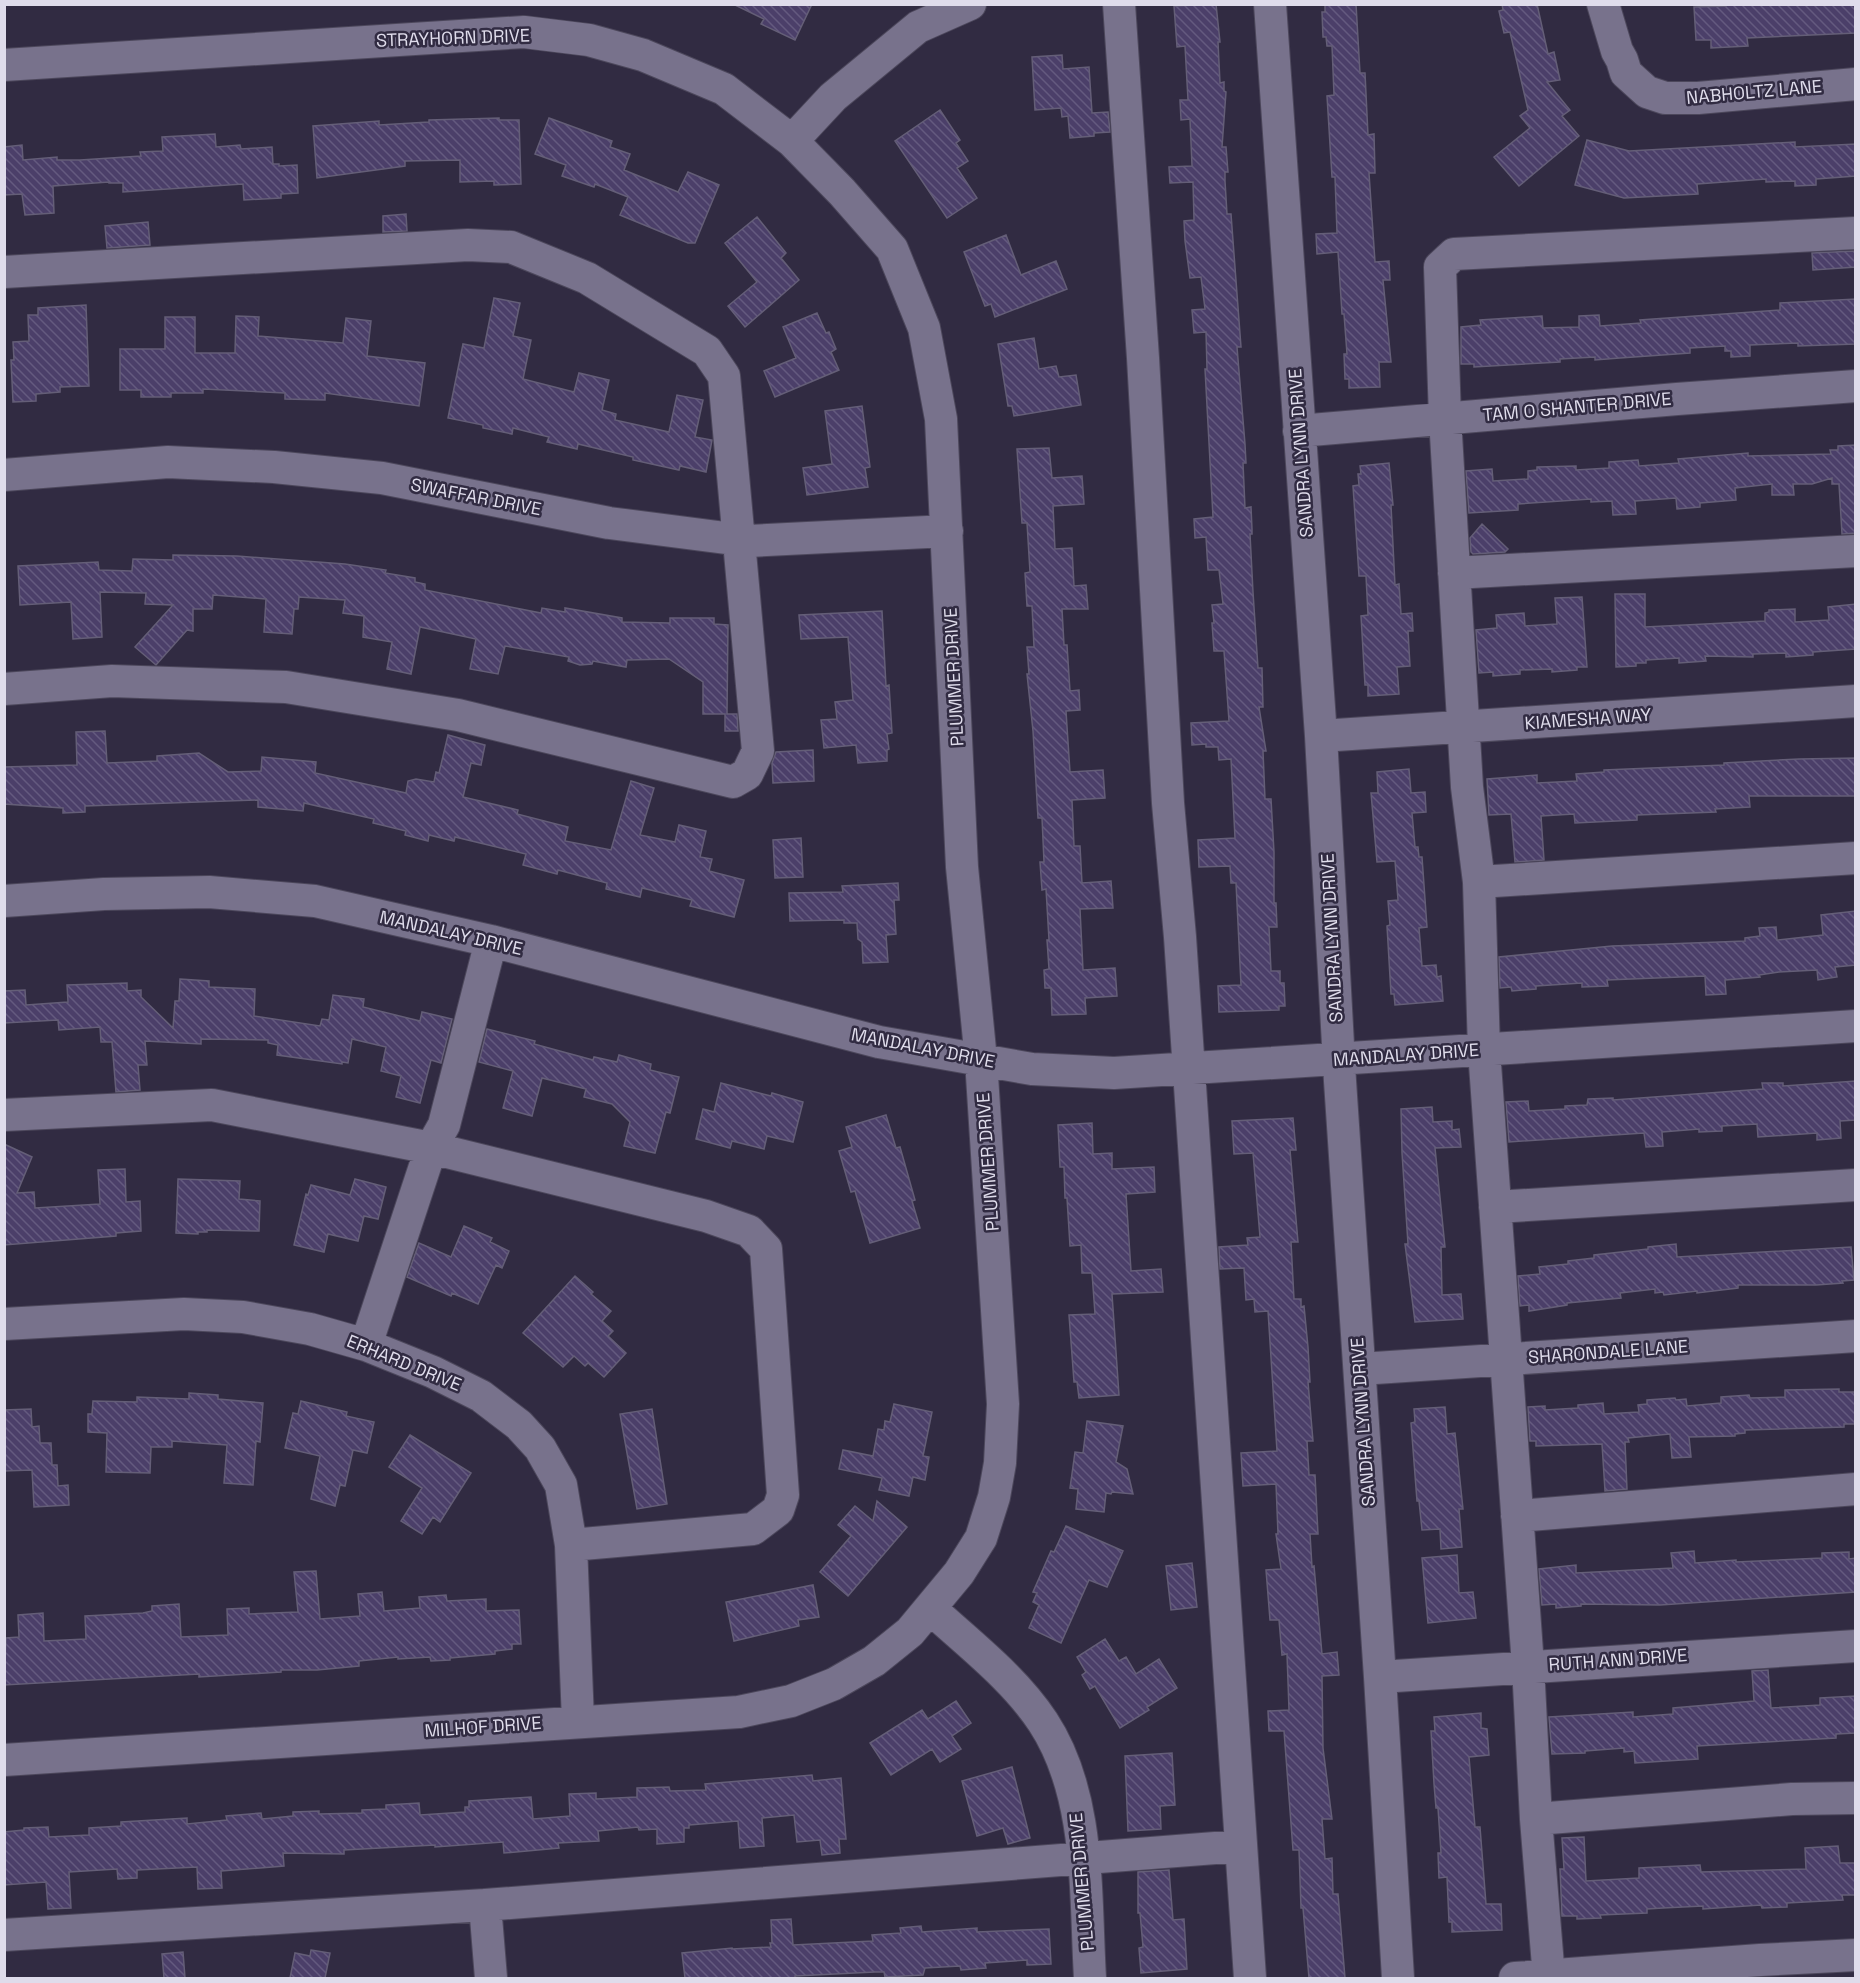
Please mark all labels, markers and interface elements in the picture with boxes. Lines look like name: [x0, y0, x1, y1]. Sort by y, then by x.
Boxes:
street label: STRAYHORN DRIVE: [376, 23, 530, 52]
street label: NABHOLTZ LANE: [1685, 74, 1823, 109]
street label: SANDRA LYNN DRIVE: [1283, 368, 1318, 538]
street label: TAM O SHANTER DRIVE: [1482, 387, 1672, 426]
street label: SWAFFAR DRIVE: [409, 473, 543, 520]
street label: PLUMMER DRIVE: [938, 607, 969, 747]
street label: KIAMESHA WAY: [1524, 703, 1652, 734]
street label: SANDRA LYNN DRIVE: [1316, 853, 1347, 1023]
street label: MANDALAY DRIVE: [377, 905, 525, 960]
street label: MANDALAY DRIVE: [849, 1022, 997, 1073]
street label: MANDALAY DRIVE: [1332, 1038, 1480, 1071]
street label: PLUMMER DRIVE: [971, 1092, 1004, 1232]
street label: ERHARD DRIVE: [344, 1329, 465, 1396]
street label: SHARONDALE LANE: [1527, 1334, 1689, 1369]
street label: SANDRA LYNN DRIVE: [1345, 1337, 1380, 1507]
street label: RUTH ANN DRIVE: [1548, 1643, 1688, 1676]
street label: MILHOF DRIVE: [424, 1711, 542, 1742]
street label: PLUMMER DRIVE: [1064, 1812, 1099, 1952]

